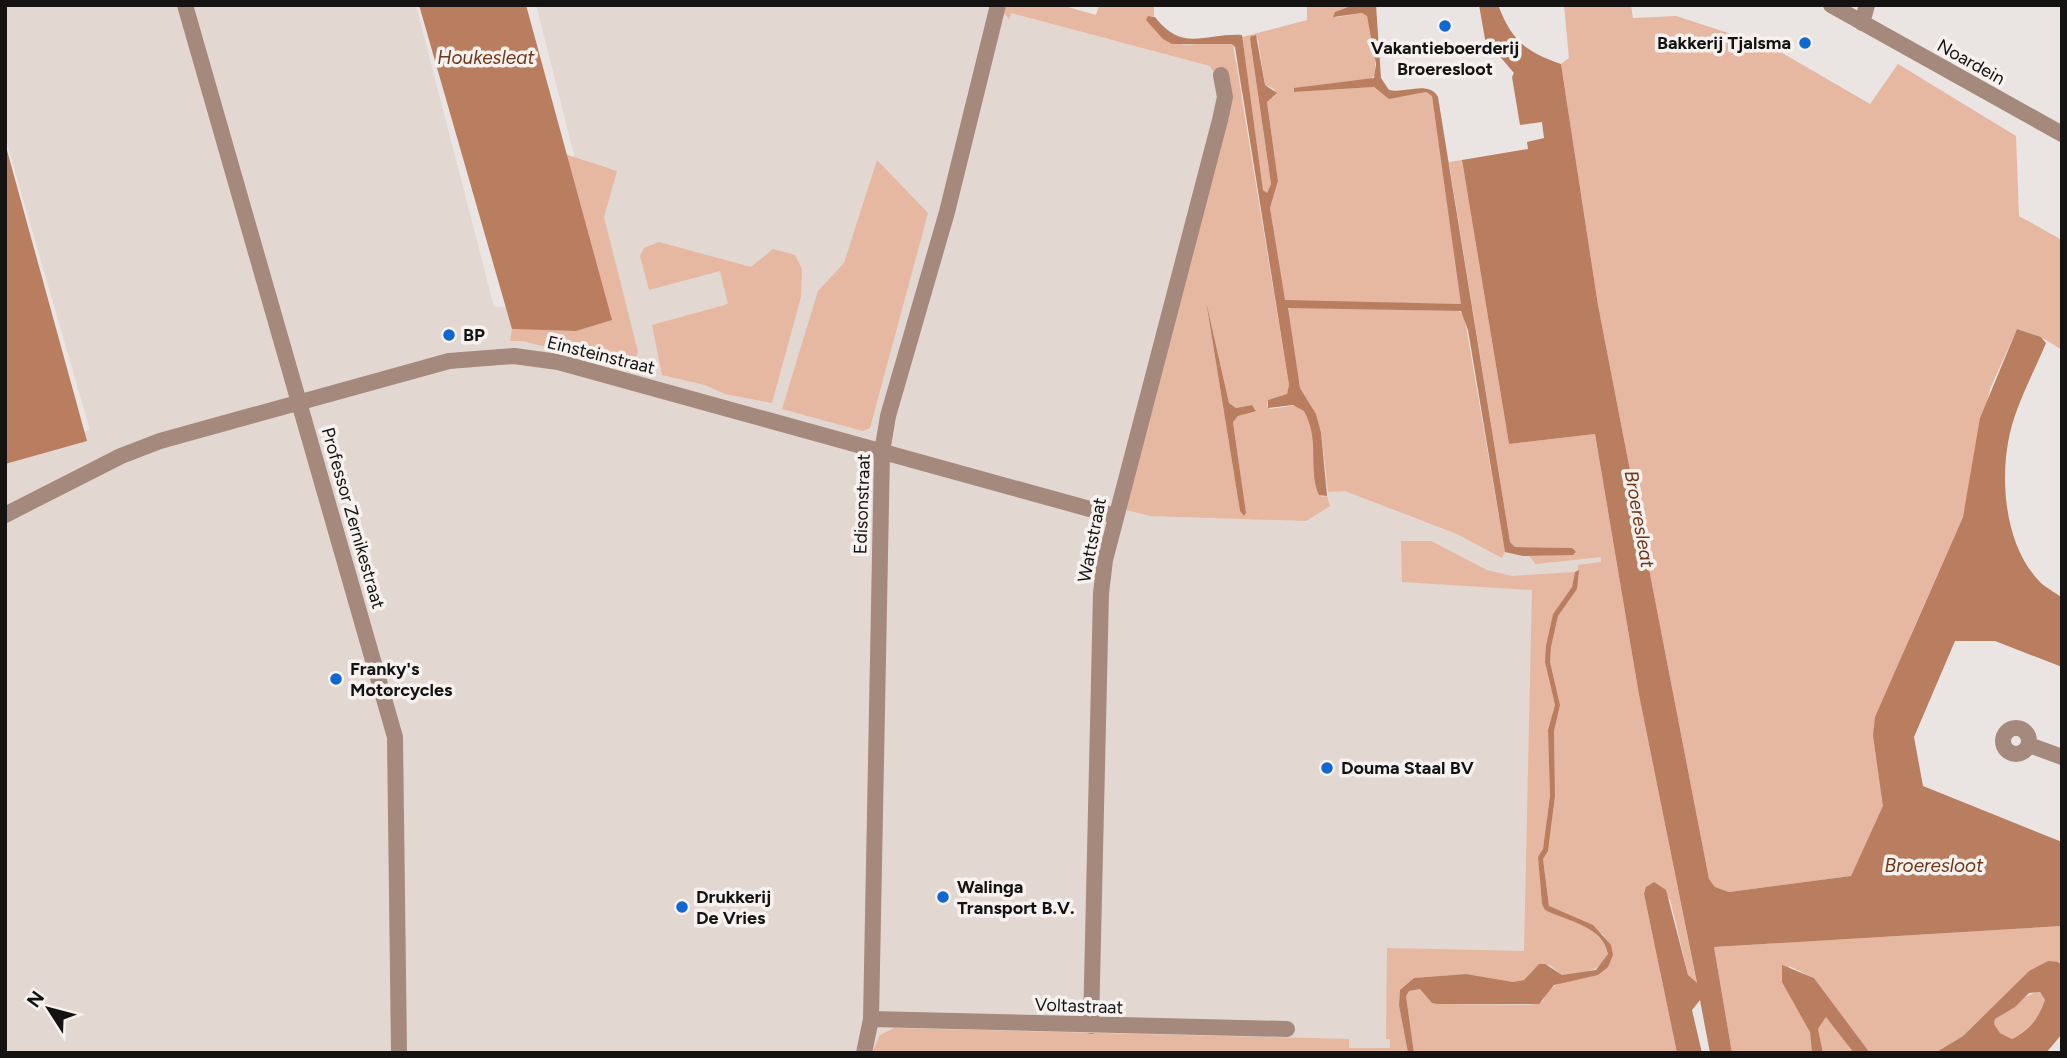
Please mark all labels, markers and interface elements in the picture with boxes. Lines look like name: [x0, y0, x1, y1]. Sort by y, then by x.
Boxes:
marker: Vakantieboerderij Broeresloot: [1437, 18, 1453, 34]
place label: Bakkerij Tjalsma: [1657, 32, 1791, 54]
street label: Noardein: [1933, 34, 2009, 90]
marker: Bakkerij Tjalsma: [1797, 35, 1813, 51]
place label: Vakantieboerderij Broeresloot: [1371, 37, 1519, 80]
water label: Houkesleat: [437, 46, 535, 69]
place label: BP: [463, 324, 485, 346]
marker: BP: [441, 327, 457, 343]
street label: Einsteinstraat: [545, 331, 657, 379]
street label: Professor Zernikestraat: [317, 425, 389, 611]
street label: Edisonstraat: [849, 453, 875, 555]
water label: Broeresleat: [1620, 469, 1659, 570]
street label: Wattstraat: [1073, 496, 1111, 584]
place label: Franky's Motorcycles: [350, 658, 453, 701]
marker: Franky's Motorcycles: [328, 671, 344, 687]
place label: Douma Staal BV: [1341, 757, 1474, 779]
marker: Douma Staal BV: [1319, 760, 1335, 776]
water label: Broeresloot: [1885, 854, 1984, 877]
place label: Walinga Transport B.V.: [957, 876, 1074, 919]
place label: Drukkerij De Vries: [696, 886, 771, 929]
marker: Walinga Transport B.V.: [935, 889, 951, 905]
marker: Drukkerij De Vries: [674, 899, 690, 915]
north arrow: [14, 974, 84, 1044]
text: N: [22, 987, 49, 1012]
street label: Voltastraat: [1034, 993, 1124, 1019]

